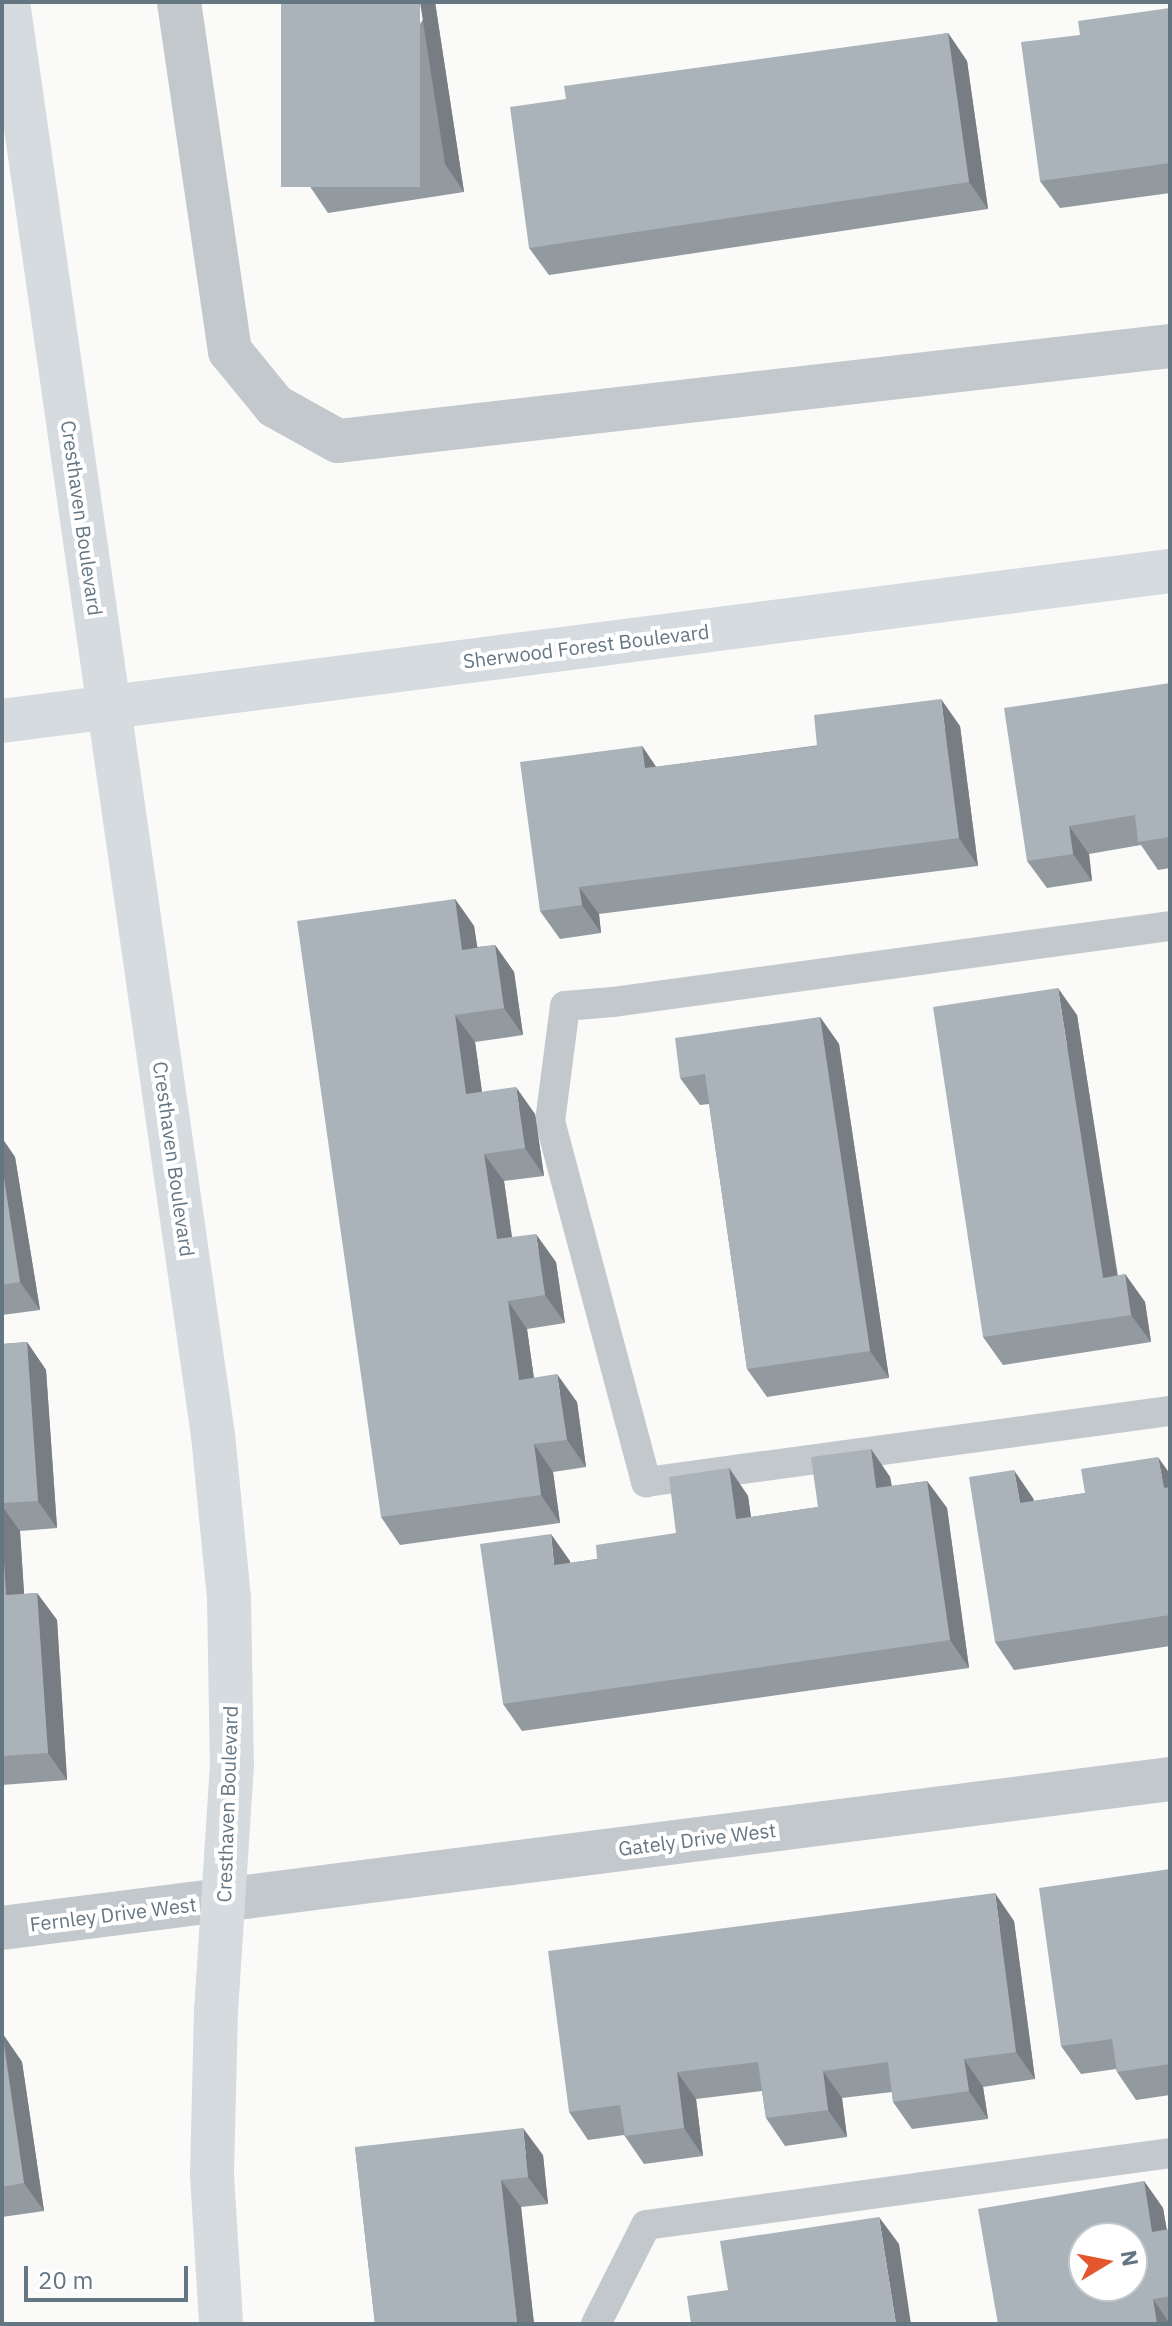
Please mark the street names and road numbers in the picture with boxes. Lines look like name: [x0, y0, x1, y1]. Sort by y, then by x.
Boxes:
street label: Cresthaven Boulevard: [56, 419, 108, 617]
street label: Sherwood Forest Boulevard: [462, 619, 710, 673]
street label: Cresthaven Boulevard: [148, 1060, 200, 1258]
street label: Cresthaven Boulevard: [212, 1705, 242, 1903]
street label: Gately Drive West: [617, 1817, 777, 1861]
street label: Fernley Drive West: [28, 1892, 198, 1936]

